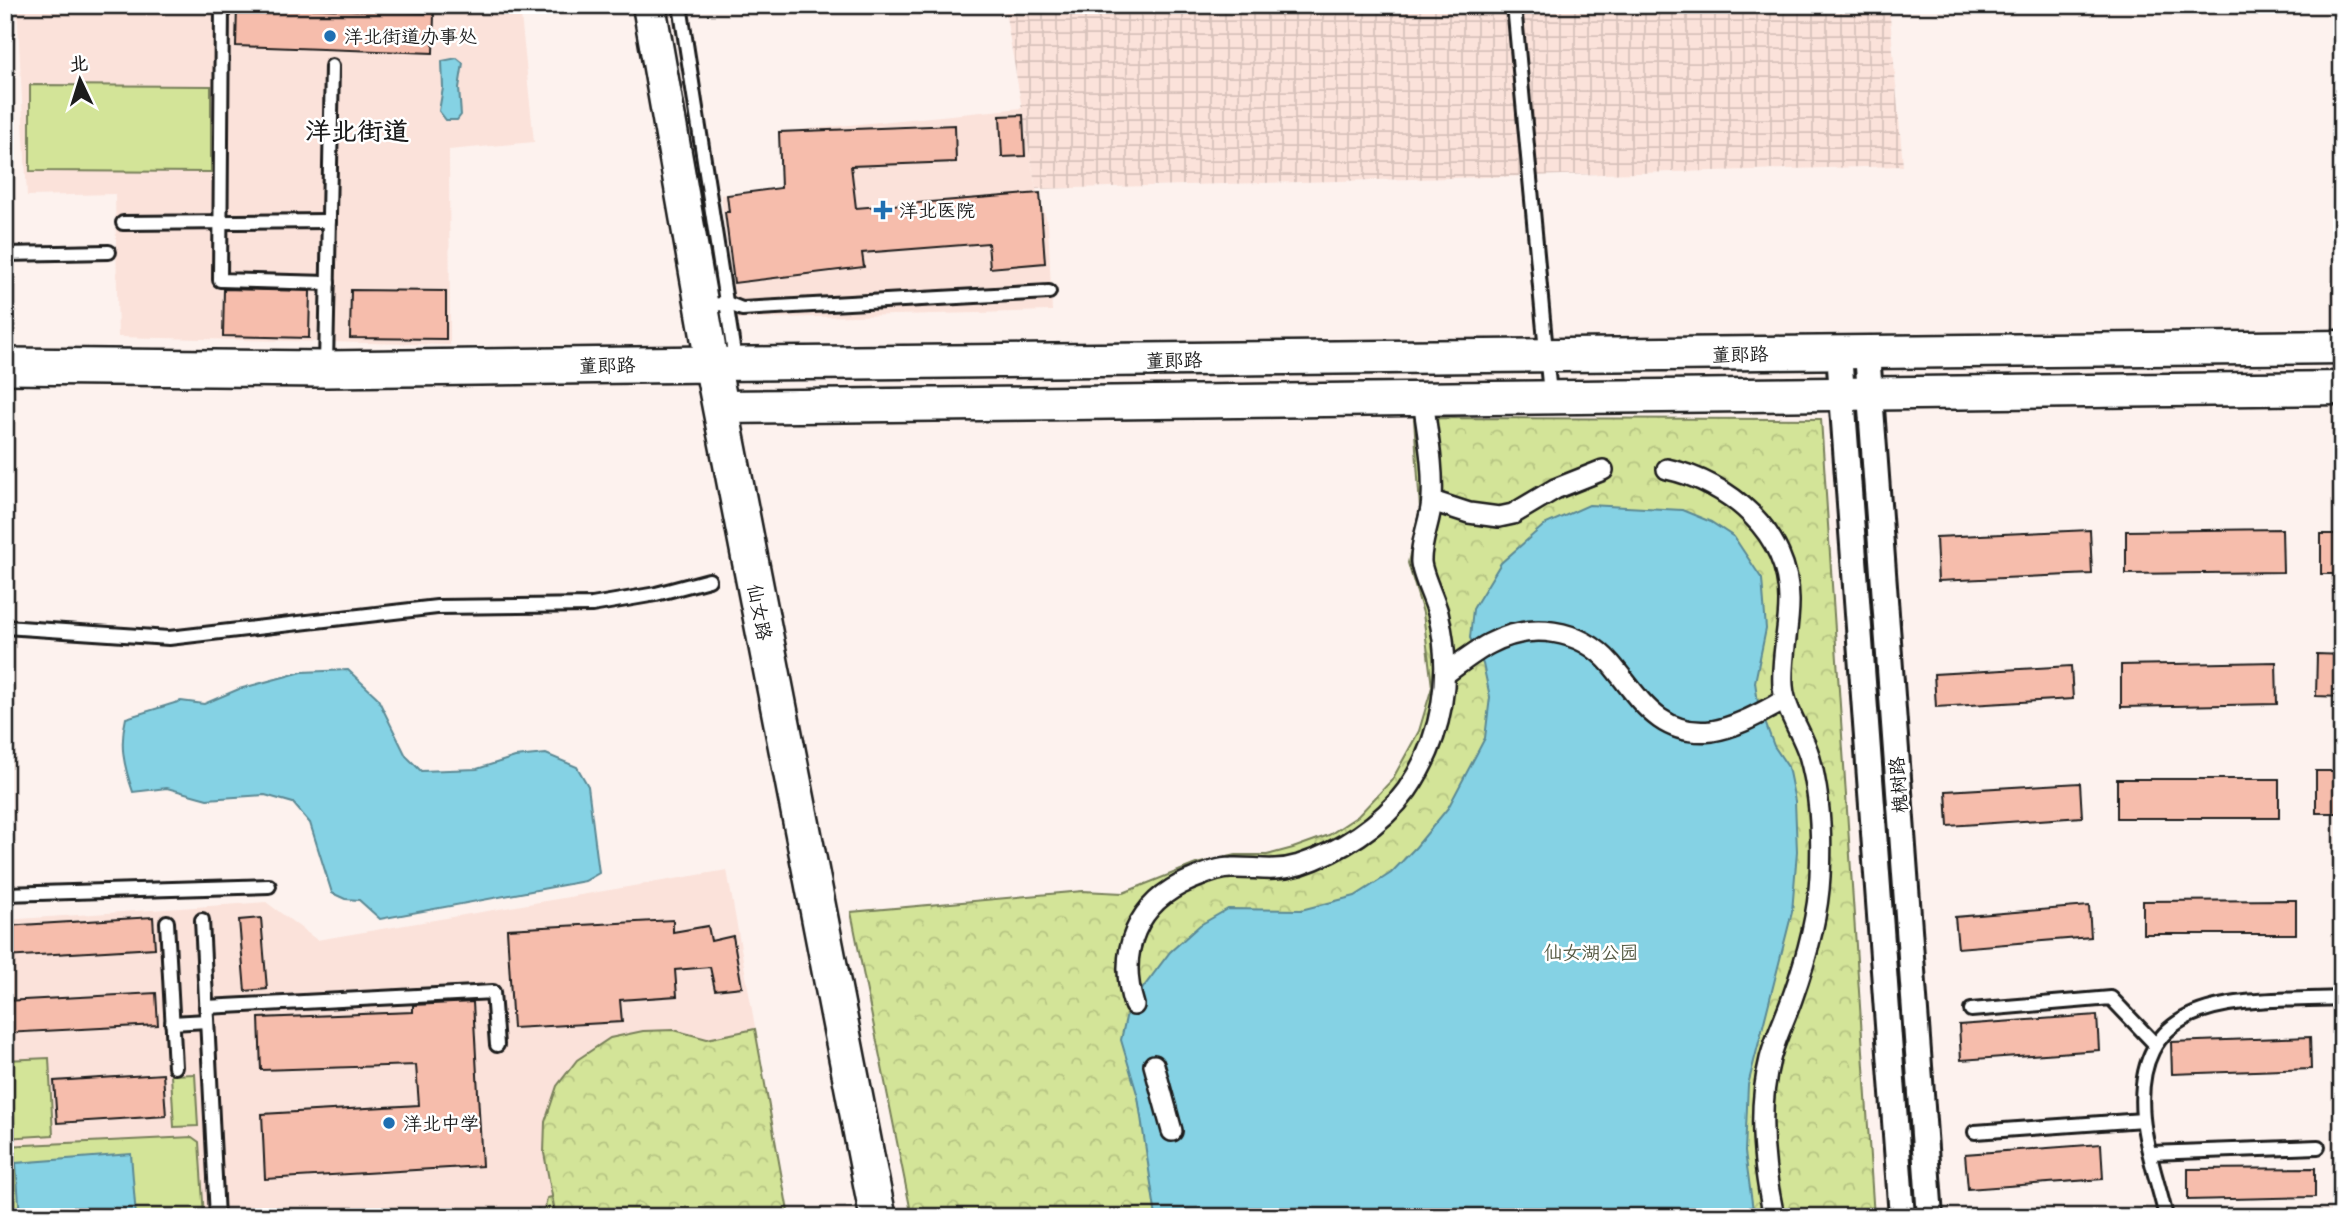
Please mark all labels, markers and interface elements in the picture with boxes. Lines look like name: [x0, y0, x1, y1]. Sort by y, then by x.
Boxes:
place label: 洋北街道办事处: [344, 24, 477, 48]
marker: 洋北街道办事处: [322, 28, 338, 44]
north arrow: [46, 46, 116, 116]
text: 北: [68, 50, 89, 76]
district label: 洋北街道: [305, 114, 409, 147]
place label: 洋北医院: [899, 198, 975, 222]
marker: 洋北医院: [873, 200, 893, 220]
street label: 董郎路: [1711, 342, 1769, 366]
street label: 董郎路: [1145, 348, 1203, 372]
street label: 董郎路: [578, 353, 636, 377]
street label: 仙女路: [743, 582, 777, 642]
street label: 槐树路: [1884, 756, 1912, 814]
park label: 仙女湖公园: [1543, 940, 1639, 964]
place label: 洋北中学: [403, 1111, 479, 1135]
marker: 洋北中学: [381, 1115, 397, 1131]

